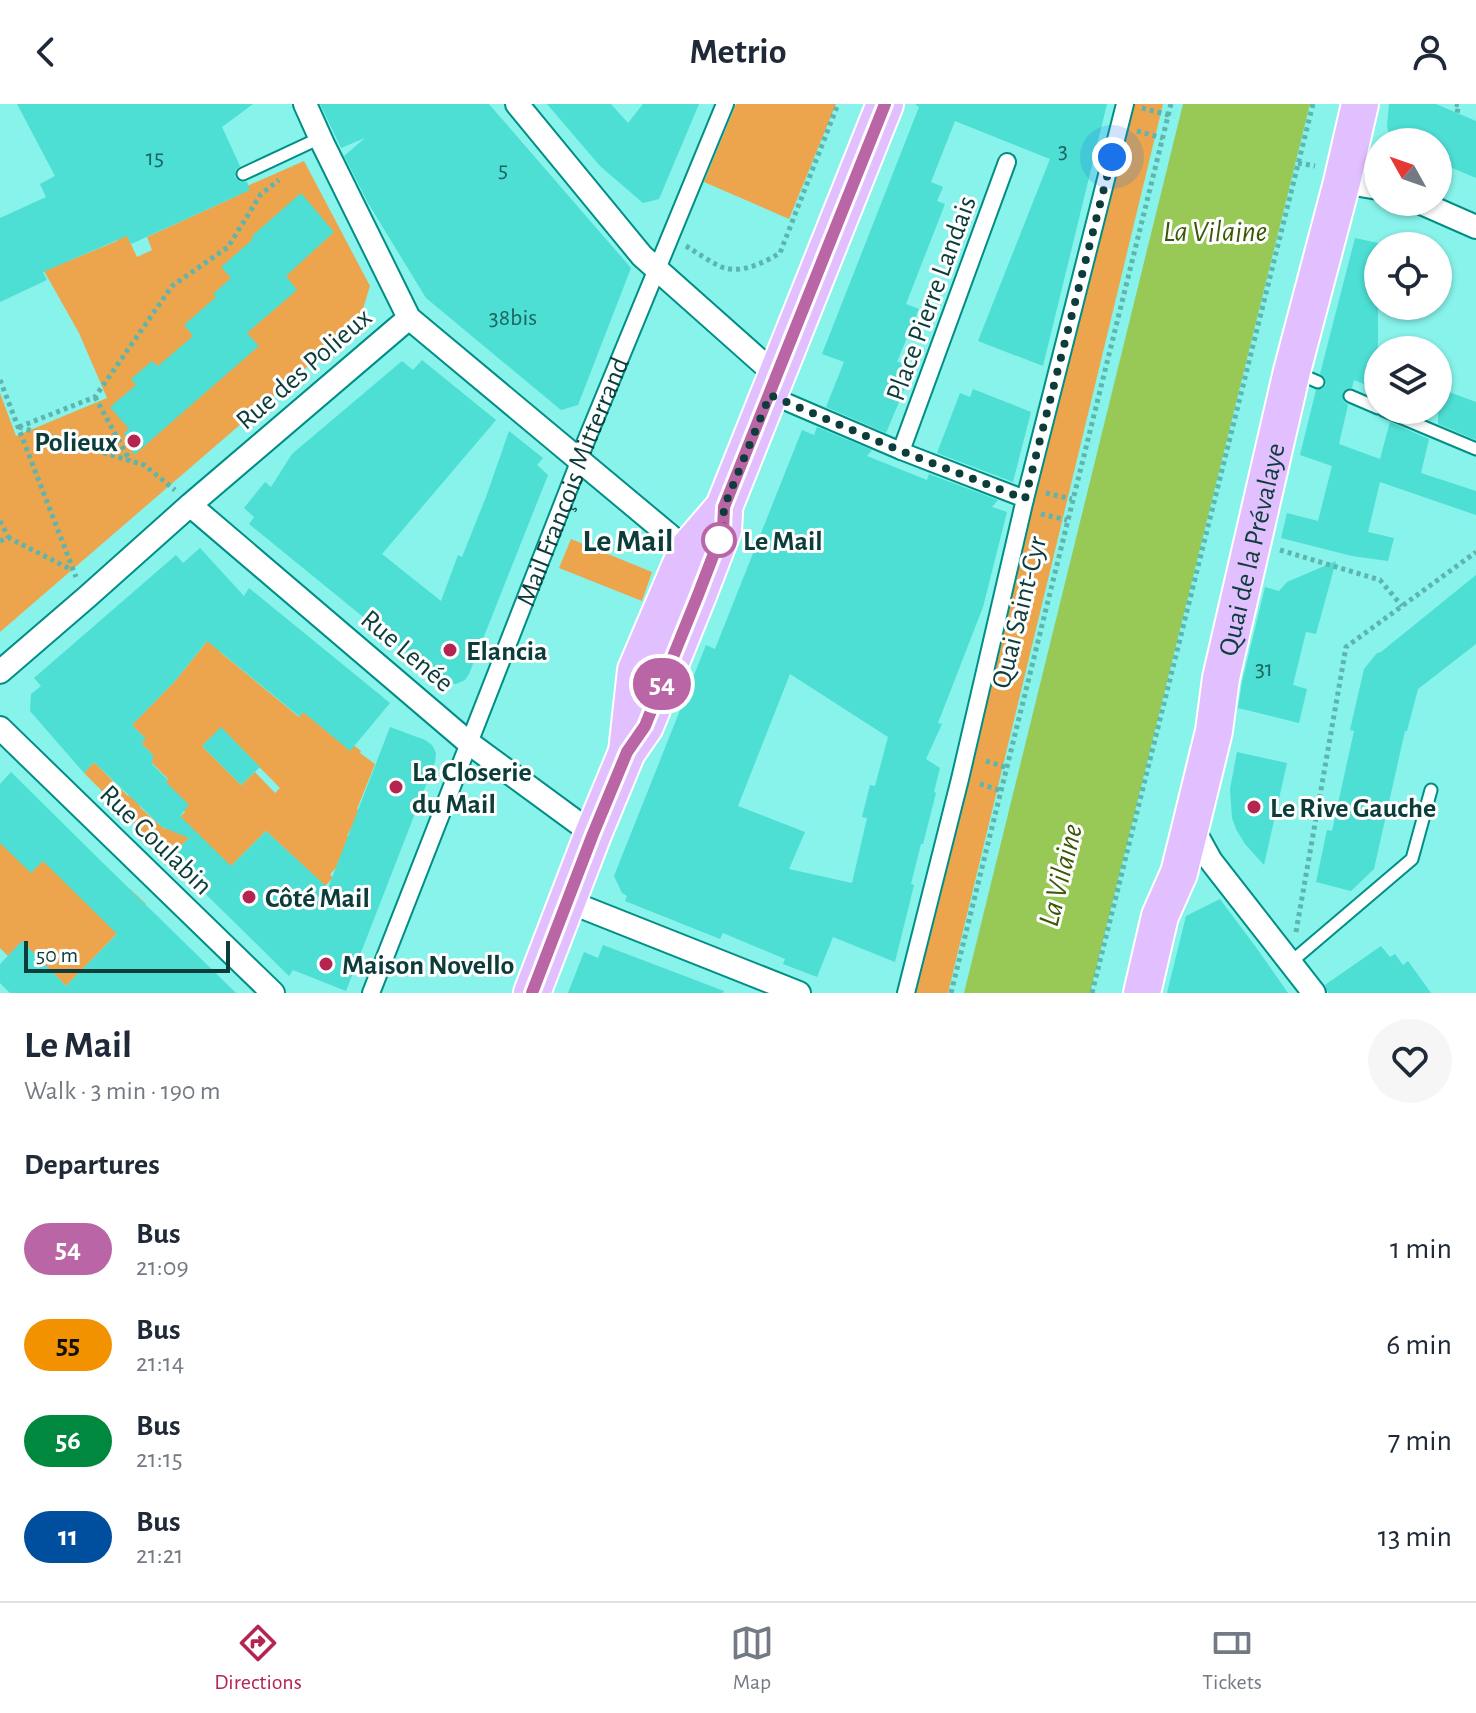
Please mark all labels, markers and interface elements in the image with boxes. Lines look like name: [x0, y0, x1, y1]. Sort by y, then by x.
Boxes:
icon: back: [24, 30, 68, 74]
icon: person: [1408, 30, 1452, 74]
text: Metrio: [690, 34, 786, 70]
north arrow: [1364, 128, 1452, 216]
map controls: [1364, 128, 1452, 424]
your location: [1092, 137, 1132, 177]
house number: 3: [1058, 139, 1068, 163]
house number: 15: [146, 146, 164, 170]
house number: 5: [498, 158, 508, 182]
street label: Place Pierre Landais: [882, 192, 982, 405]
water label: La Vilaine: [1163, 217, 1267, 247]
button: locate: [1364, 232, 1452, 320]
street label: Rue des Polieux: [231, 303, 377, 436]
house number: 38bis: [489, 306, 537, 330]
button: layers: [1364, 336, 1452, 424]
street label: Mail François Mitterrand: [512, 353, 635, 610]
place label: Polieux: [34, 429, 118, 457]
marker: Polieux: [125, 432, 143, 450]
street label: Quai de la Prévalaye: [1215, 441, 1291, 659]
marker: Le Mail: [702, 523, 736, 557]
district label: Le Mail: [583, 525, 673, 557]
place label: Le Mail: [743, 528, 823, 556]
street label: Quai Saint-Cyr: [988, 534, 1052, 691]
street label: Rue Lenée: [355, 605, 458, 698]
place label: Elancia: [466, 638, 548, 666]
marker: Elancia: [441, 641, 459, 659]
house number: 31: [1255, 657, 1273, 681]
line badge: 54: [626, 658, 698, 710]
text: 54: [649, 670, 675, 698]
place label: La Closerie du Mail: [412, 759, 532, 819]
marker: La Closerie du Mail: [387, 778, 405, 796]
street label: Rue Coulabin: [94, 780, 217, 901]
place label: Le Rive Gauche: [1270, 795, 1436, 823]
marker: Le Rive Gauche: [1245, 798, 1263, 816]
water label: La Vilaine: [1034, 821, 1088, 929]
place label: Côté Mail: [265, 885, 370, 913]
marker: Côté Mail: [240, 888, 258, 906]
scale bar: [24, 937, 230, 973]
text: 50 m: [36, 944, 78, 966]
place label: Maison Novello: [342, 952, 514, 980]
marker: Maison Novello: [317, 955, 335, 973]
button: heart: [1368, 1019, 1452, 1103]
text: Le Mail: [24, 1027, 132, 1065]
text: Walk · 3 min · 190 m: [24, 1078, 221, 1104]
text: Departures: [24, 1150, 160, 1180]
text: Bus: [136, 1219, 181, 1249]
text: 1 min: [1390, 1234, 1452, 1264]
text: 54: [55, 1235, 81, 1263]
text: 21:09: [136, 1254, 189, 1280]
text: Bus: [136, 1315, 181, 1345]
text: 6 min: [1386, 1330, 1452, 1360]
text: 55: [56, 1331, 80, 1359]
text: 21:14: [136, 1350, 184, 1376]
text: Bus: [136, 1411, 181, 1441]
text: 7 min: [1388, 1426, 1452, 1456]
text: 56: [55, 1427, 81, 1455]
text: 21:15: [136, 1446, 183, 1472]
text: Bus: [136, 1507, 181, 1537]
text: 13 min: [1378, 1522, 1452, 1552]
text: 11: [58, 1523, 78, 1551]
text: 21:21: [136, 1542, 184, 1568]
tab: Directions: [214, 1621, 302, 1695]
tab: Map: [730, 1621, 774, 1695]
tab: Tickets: [1202, 1621, 1262, 1695]

